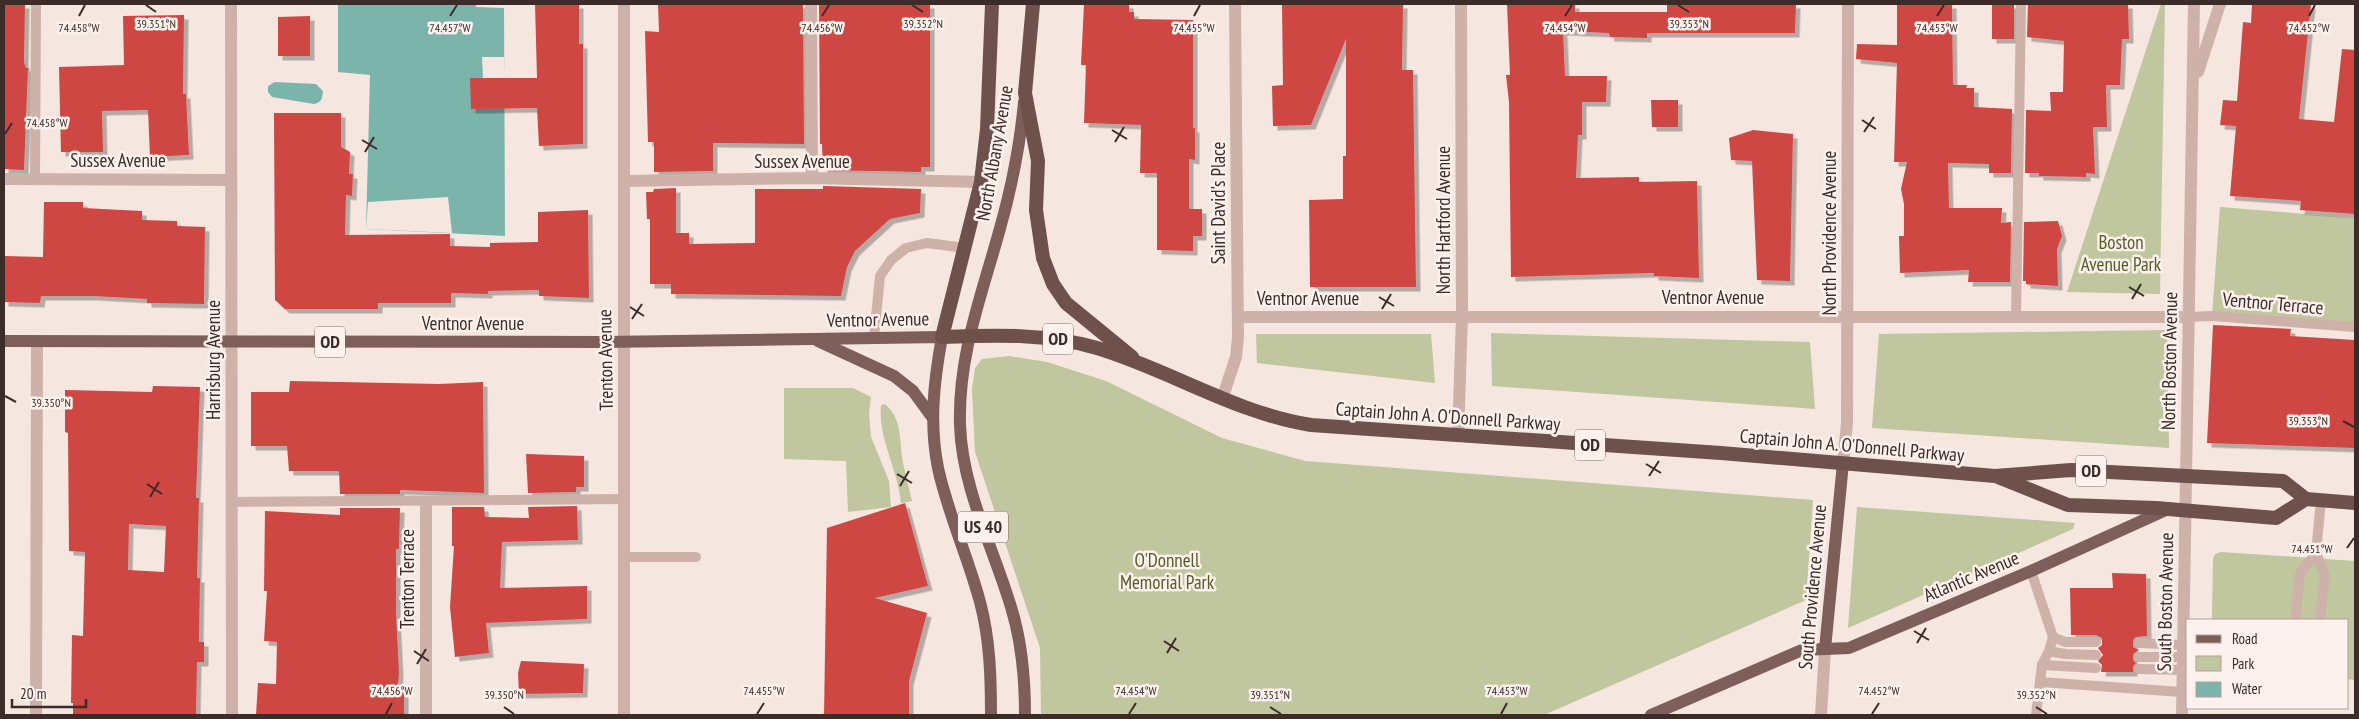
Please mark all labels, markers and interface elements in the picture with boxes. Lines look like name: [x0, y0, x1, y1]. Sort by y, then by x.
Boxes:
text: 39.351°N: [136, 16, 176, 31]
text: 39.352°N: [903, 16, 943, 31]
text: 39.353°N: [1669, 16, 1709, 31]
text: 74.458°W: [58, 20, 100, 35]
text: 74.457°W: [429, 20, 471, 35]
text: 74.456°W: [801, 20, 843, 35]
text: 74.455°W: [1173, 20, 1215, 35]
text: 74.454°W: [1544, 20, 1586, 35]
text: 74.453°W: [1916, 20, 1958, 35]
text: 74.452°W: [2288, 20, 2330, 35]
street label: North Albany Avenue: [970, 83, 1018, 223]
text: 74.458°W: [26, 115, 68, 130]
street label: Saint David's Place: [1206, 142, 1230, 264]
street label: North Hartford Avenue: [1431, 146, 1455, 294]
street label: Sussex Avenue: [70, 148, 166, 172]
street label: Sussex Avenue: [754, 149, 850, 173]
street label: North Providence Avenue: [1817, 150, 1841, 315]
park label: Boston Avenue Park: [2081, 230, 2162, 276]
street label: Ventnor Avenue: [1661, 285, 1764, 309]
street label: Ventnor Avenue: [1256, 286, 1359, 310]
street label: Ventnor Terrace: [2221, 287, 2325, 319]
street label: North Boston Avenue: [2156, 291, 2182, 430]
street label: Harrisburg Avenue: [201, 300, 225, 420]
street label: Ventnor Avenue: [825, 306, 930, 332]
street label: Trenton Avenue: [592, 309, 618, 411]
street label: Ventnor Avenue: [421, 311, 524, 335]
road number: OD: [1043, 324, 1073, 354]
road number: OD: [315, 327, 345, 358]
text: 39.350°N: [31, 395, 71, 410]
street label: Captain John A. O'Donnell Parkway: [1335, 396, 1562, 436]
text: 39.353°N: [2288, 413, 2328, 428]
street label: Captain John A. O'Donnell Parkway: [1739, 423, 1966, 467]
road number: OD: [1575, 430, 1605, 460]
road number: OD: [2076, 456, 2106, 486]
street label: South Providence Avenue: [1793, 503, 1831, 670]
road number: US 40: [958, 512, 1008, 542]
street label: Trenton Terrace: [395, 529, 419, 629]
street label: South Boston Avenue: [2152, 532, 2178, 672]
text: 74.451°W: [2291, 541, 2333, 556]
street label: Atlantic Avenue: [1920, 545, 2023, 607]
park label: O'Donnell Memorial Park: [1120, 548, 1215, 594]
legend: [2186, 619, 2349, 709]
text: Road: [2232, 629, 2258, 648]
text: Park: [2232, 654, 2254, 673]
scale bar: [12, 676, 86, 708]
text: Water: [2232, 679, 2263, 698]
text: 74.456°W: [371, 683, 413, 698]
text: 74.455°W: [743, 683, 785, 698]
text: 74.454°W: [1115, 683, 1157, 698]
text: 74.453°W: [1486, 683, 1528, 698]
text: 74.452°W: [1858, 683, 1900, 698]
text: 20 m: [20, 684, 46, 703]
text: 39.350°N: [484, 687, 524, 702]
text: 39.351°N: [1250, 687, 1290, 702]
text: 39.352°N: [2016, 687, 2056, 702]

